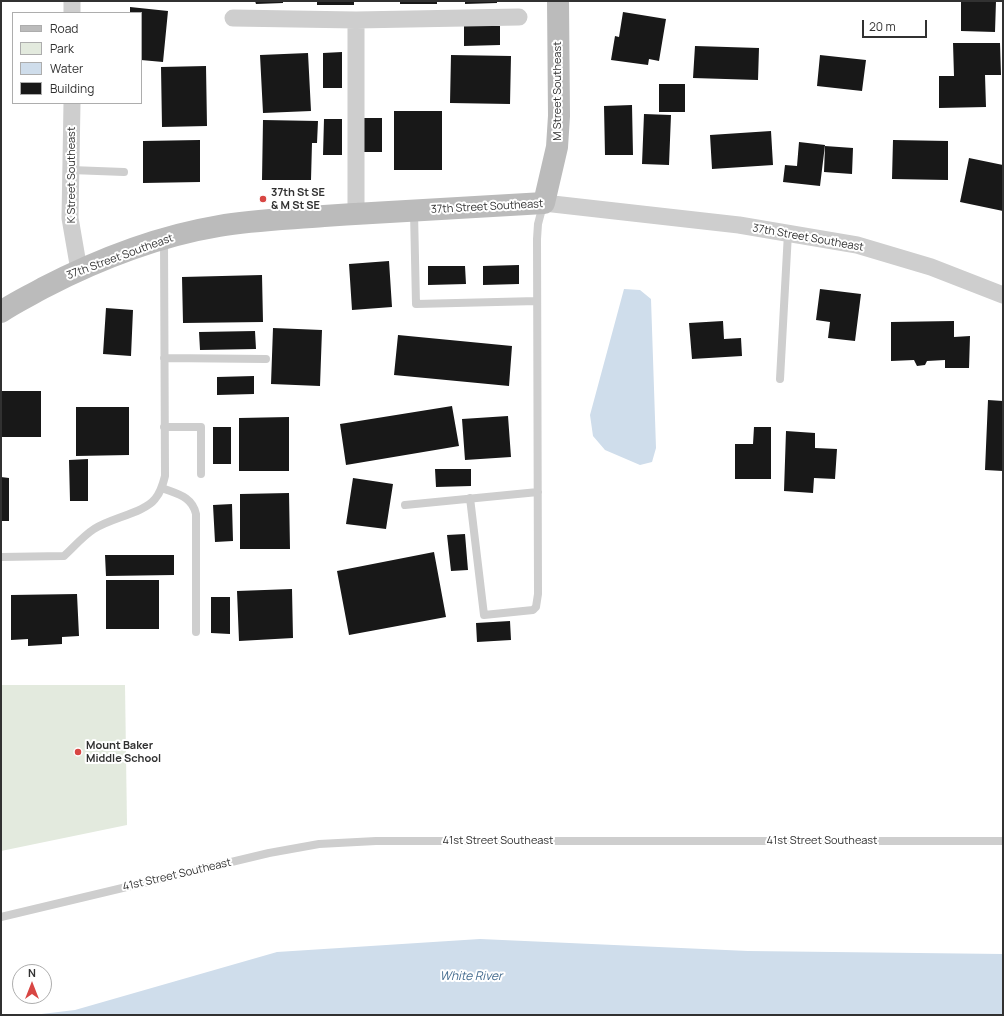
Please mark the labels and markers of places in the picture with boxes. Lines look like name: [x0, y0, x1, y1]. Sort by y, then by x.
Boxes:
place label: 37th St SE & M St SE: [271, 186, 325, 212]
marker: 37th St SE & M St SE: [258, 194, 268, 204]
place label: Mount Baker Middle School: [86, 739, 161, 765]
marker: Mount Baker Middle School: [73, 747, 83, 757]

